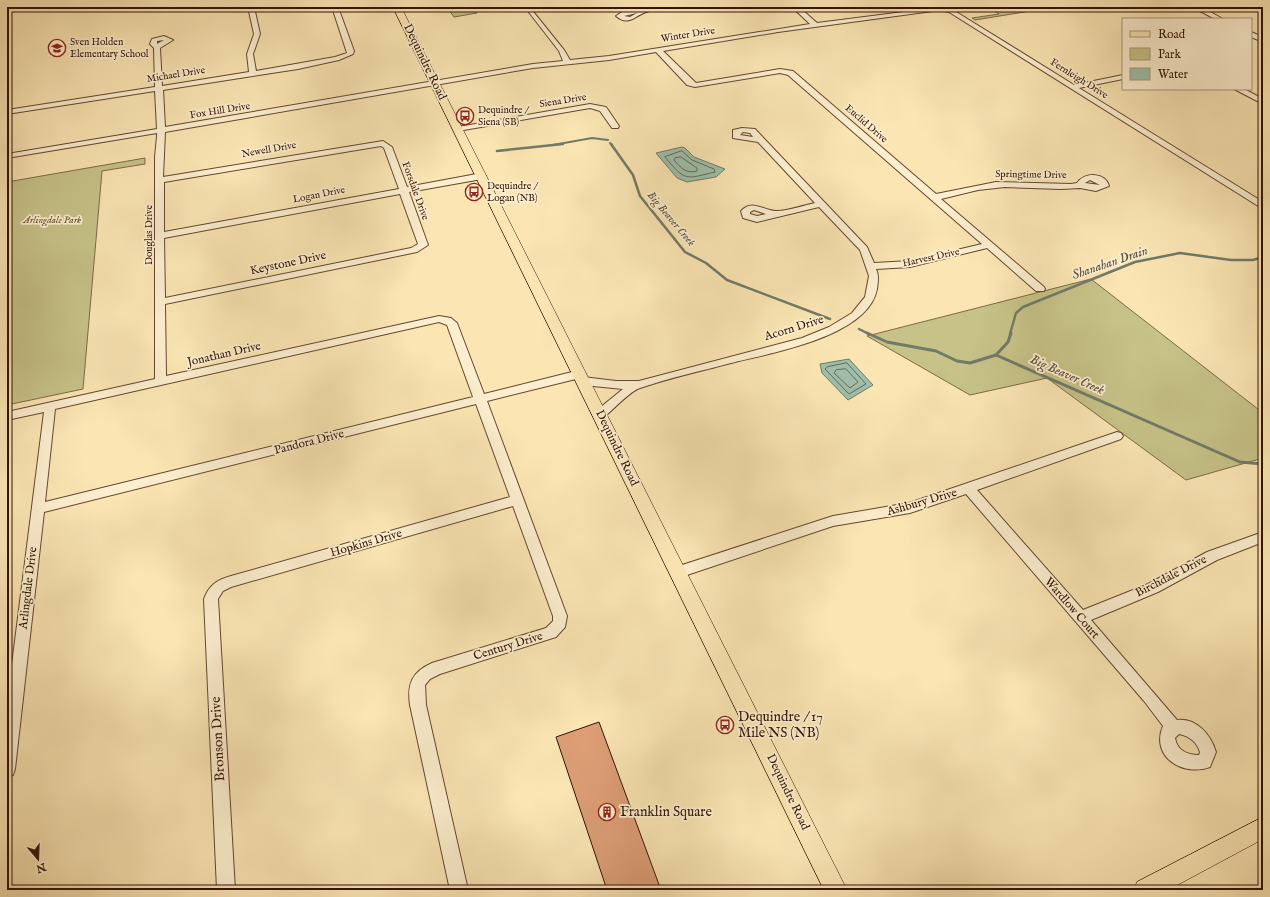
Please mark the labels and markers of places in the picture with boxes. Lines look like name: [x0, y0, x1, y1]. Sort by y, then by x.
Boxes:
place label: Sven Holden Elementary School: [70, 36, 149, 61]
school or university icon: Sven Holden Elementary School: [47, 38, 67, 58]
place label: Dequindre / Siena (SB): [478, 104, 530, 129]
bus stop icon: Dequindre / Siena (SB): [455, 106, 475, 126]
place label: Dequindre / Logan (NB): [487, 180, 539, 205]
bus stop icon: Dequindre / Logan (NB): [464, 182, 484, 202]
place label: Dequindre / 17 Mile NS (NB): [738, 708, 823, 742]
bus stop icon: Dequindre / 17 Mile NS (NB): [715, 715, 735, 735]
building icon: Franklin Square: [597, 802, 617, 822]
place label: Franklin Square: [620, 803, 712, 821]

